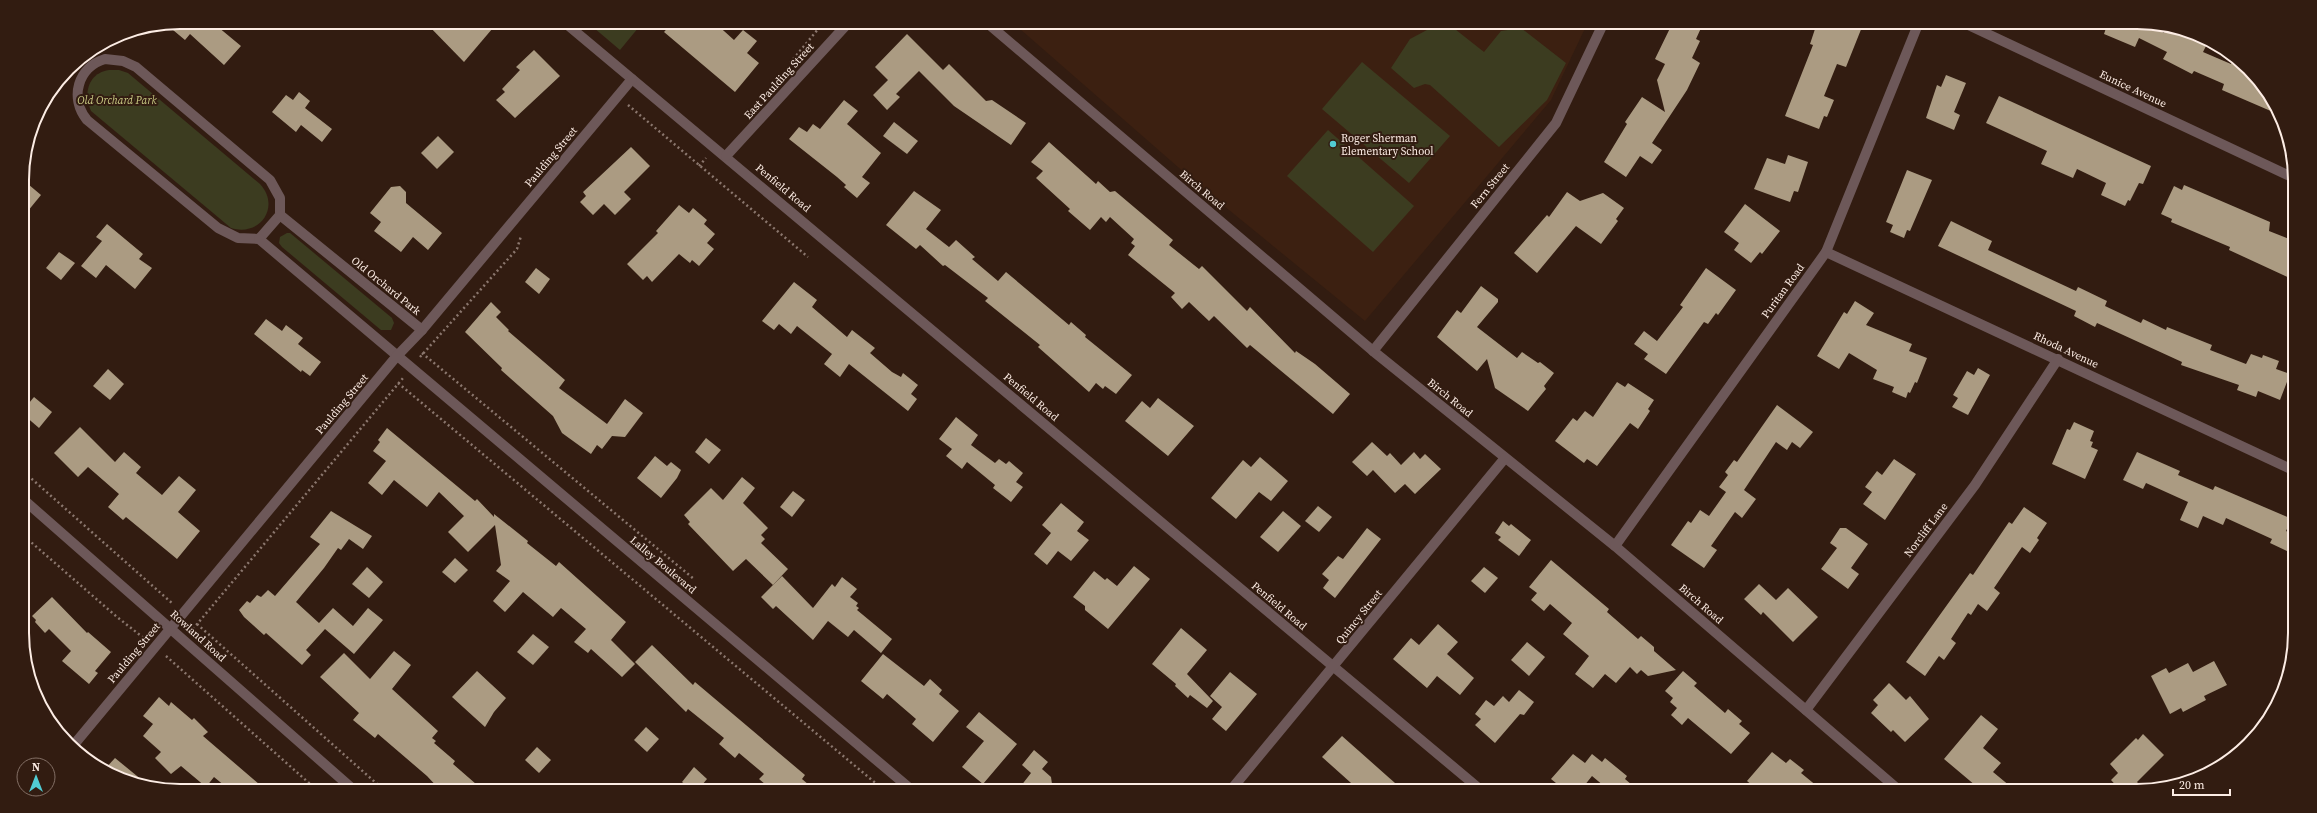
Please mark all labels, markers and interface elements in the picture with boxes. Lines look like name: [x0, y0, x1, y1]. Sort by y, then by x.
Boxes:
street label: East Paulding Street: [741, 39, 818, 122]
street label: Eunice Avenue: [2097, 67, 2169, 111]
park label: Old Orchard Park: [77, 93, 157, 108]
street label: Paulding Street: [521, 123, 581, 190]
place label: Roger Sherman Elementary School: [1341, 131, 1433, 159]
marker: Roger Sherman Elementary School: [1328, 139, 1338, 149]
street label: Penfield Road: [752, 160, 814, 216]
street label: Fern Street: [1467, 160, 1513, 212]
street label: Birch Road: [1176, 167, 1228, 214]
street label: Old Orchard Park: [348, 253, 425, 319]
street label: Puritan Road: [1758, 260, 1808, 321]
street label: Rhoda Avenue: [2031, 328, 2101, 372]
street label: Penfield Road: [1000, 369, 1062, 425]
street label: Paulding Street: [312, 370, 372, 437]
street label: Birch Road: [1424, 375, 1476, 421]
street label: Norcliff Lane: [1901, 499, 1952, 560]
street label: Lalley Boulevard: [627, 533, 700, 598]
street label: Penfield Road: [1248, 578, 1310, 634]
street label: Birch Road: [1676, 581, 1727, 628]
street label: Quincy Street: [1332, 586, 1386, 647]
street label: Rowland Road: [167, 607, 230, 666]
street label: Paulding Street: [104, 619, 164, 686]
north arrow: [16, 757, 56, 797]
text: N: [32, 760, 40, 775]
scale bar: [2173, 771, 2230, 797]
text: 20 m: [2179, 777, 2205, 793]

